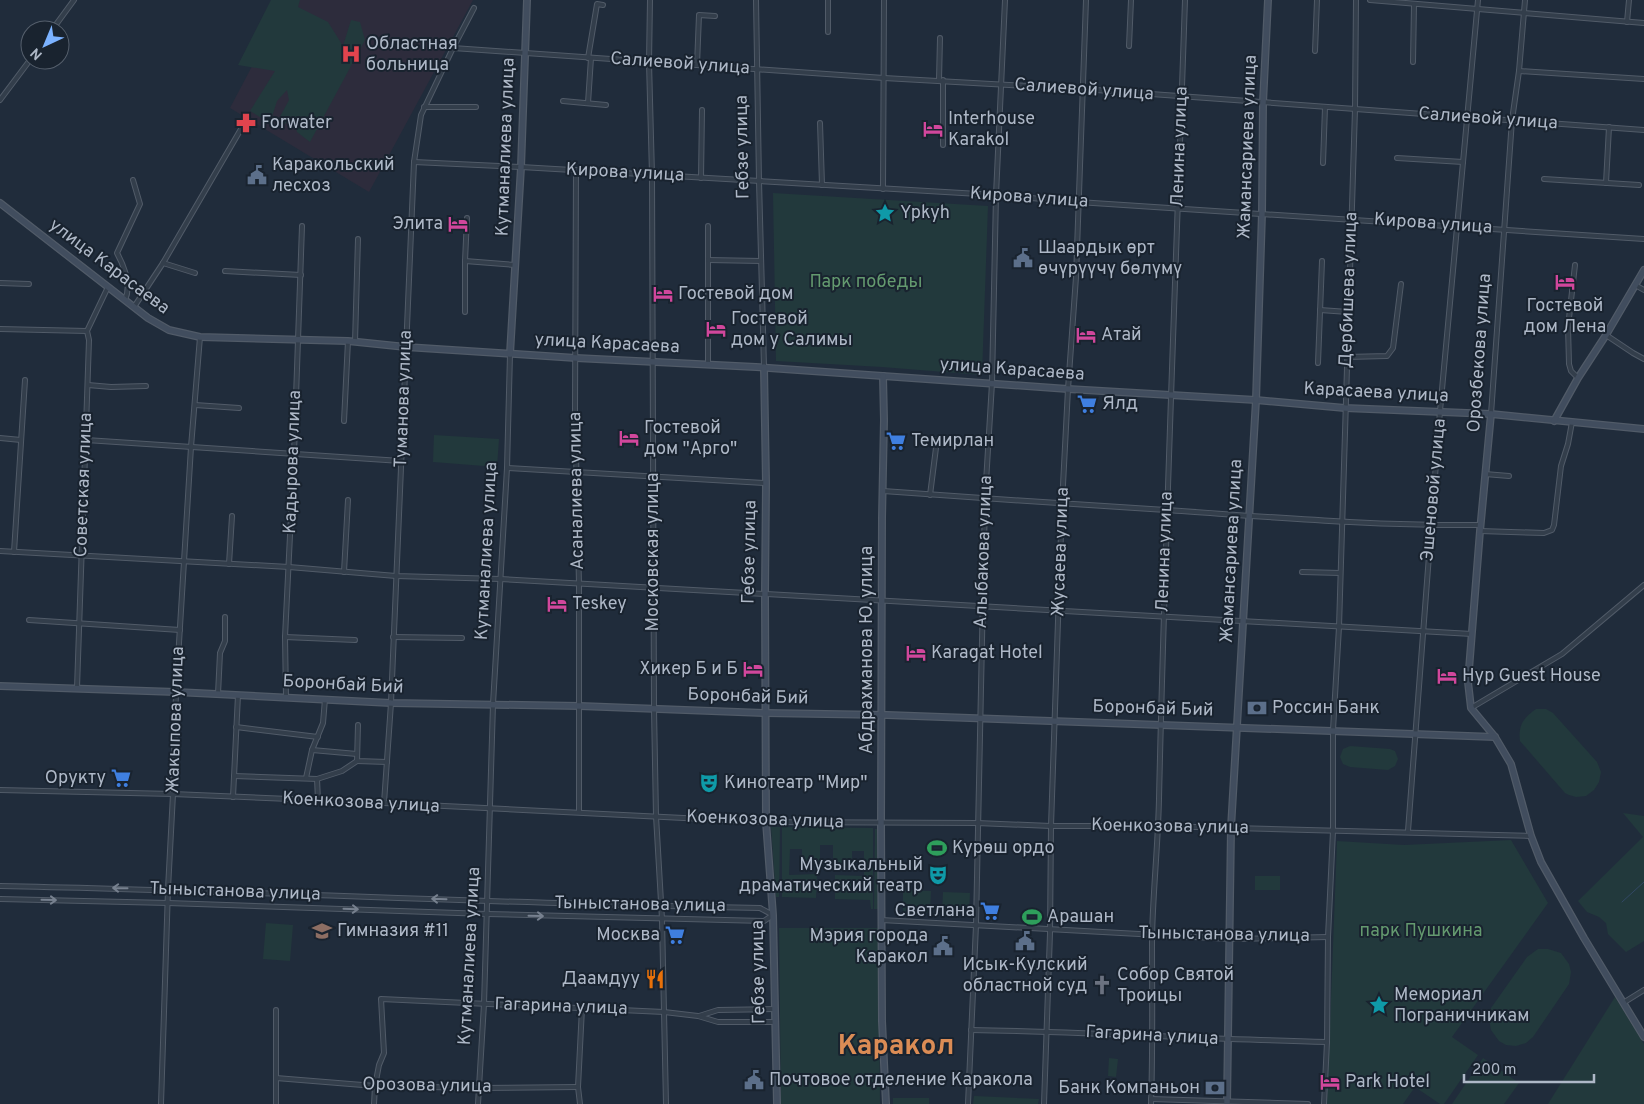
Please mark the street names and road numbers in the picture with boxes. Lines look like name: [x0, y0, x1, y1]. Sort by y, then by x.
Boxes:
street label: Салиевой улица: [609, 48, 751, 80]
street label: Жамансариева улица: [1233, 55, 1263, 239]
street label: Кутманалиева улица: [491, 57, 521, 237]
street label: Салиевой улица: [1013, 74, 1155, 106]
street label: Ленина улица: [1166, 86, 1194, 208]
street label: Гебзе улица: [731, 95, 755, 199]
street label: Салиевой улица: [1417, 103, 1559, 135]
street label: Кирова улица: [565, 158, 685, 188]
street label: Кирова улица: [969, 182, 1089, 214]
street label: Кирова улица: [1373, 208, 1493, 240]
street label: Дербишева улица: [1335, 211, 1363, 369]
street label: улица Карасаева: [44, 214, 174, 320]
street label: Орозбекова улица: [1463, 273, 1497, 433]
street label: улица Карасаева: [534, 329, 680, 359]
street label: Туманова улица: [390, 330, 418, 468]
street label: улица Карасаева: [939, 353, 1085, 387]
street label: Карасаева улица: [1303, 378, 1449, 408]
street label: Кадырова улица: [279, 390, 307, 534]
street label: Советская улица: [70, 412, 98, 558]
street label: Асаналиева улица: [564, 412, 590, 570]
street label: Эшеновой улица: [1416, 417, 1452, 563]
street label: Жамансариева улица: [1216, 458, 1248, 644]
street label: Кутманалиева улица: [471, 461, 503, 641]
street label: Московская улица: [642, 472, 665, 632]
street label: Алыбакова улица: [970, 475, 998, 629]
street label: Жусаева улица: [1047, 487, 1075, 617]
street label: Ленина улица: [1151, 491, 1179, 613]
street label: Гебзе улица: [738, 500, 762, 604]
street label: Абдрахманова Ю. улица: [856, 546, 879, 754]
street label: Жакыпова улица: [162, 646, 190, 794]
street label: Боронбай Бий: [282, 670, 404, 700]
street label: Боронбай Бий: [687, 683, 809, 711]
street label: Боронбай Бий: [1092, 695, 1214, 723]
street label: Коенкозова улица: [282, 787, 440, 819]
street label: Коенкозова улица: [686, 806, 844, 834]
street label: Коенкозова улица: [1091, 814, 1249, 840]
street label: Кутманалиева улица: [454, 866, 486, 1046]
street label: Тыныстанова улица: [149, 878, 321, 906]
street label: Тыныстанова улица: [554, 892, 726, 918]
street label: Гебзе улица: [747, 920, 771, 1024]
street label: Тыныстанова улица: [1138, 922, 1310, 948]
street label: Гагарина улица: [494, 993, 628, 1021]
street label: Гагарина улица: [1085, 1021, 1219, 1051]
street label: Орозова улица: [362, 1073, 492, 1099]

